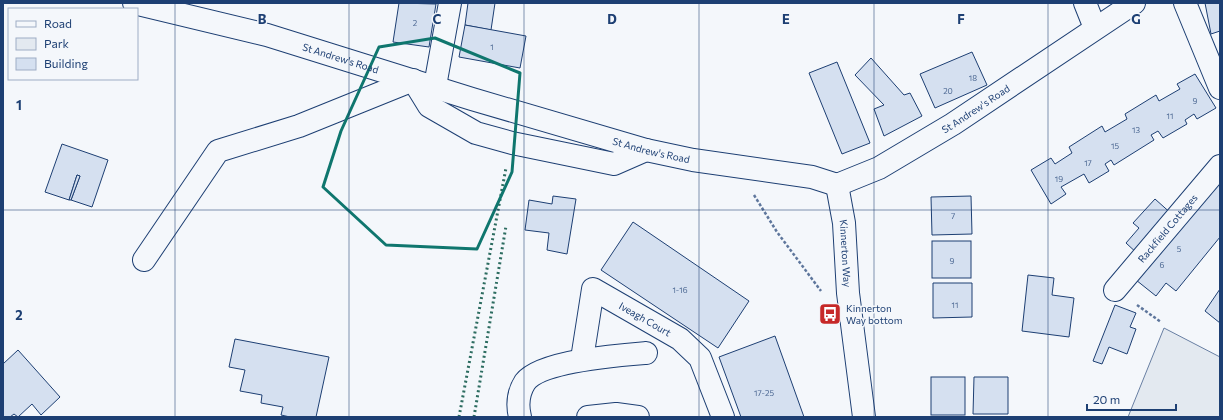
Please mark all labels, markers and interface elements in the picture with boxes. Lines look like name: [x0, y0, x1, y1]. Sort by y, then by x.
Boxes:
legend: [8, 8, 138, 80]
text: B: [258, 11, 267, 27]
text: C: [433, 11, 442, 27]
text: D: [607, 11, 617, 27]
text: E: [782, 11, 790, 27]
text: F: [957, 11, 965, 27]
text: G: [1131, 11, 1141, 27]
text: Road: [44, 16, 72, 30]
house number: 2: [413, 18, 418, 28]
text: Park: [44, 36, 70, 50]
street label: St Andrew's Road: [301, 40, 380, 76]
house number: 1: [490, 42, 494, 52]
text: Building: [44, 56, 88, 70]
house number: 18: [969, 73, 977, 83]
street label: St Andrew's Road: [939, 82, 1012, 135]
house number: 20: [943, 86, 953, 96]
house number: 9: [1193, 96, 1198, 106]
text: 1: [16, 97, 22, 113]
house number: 11: [1167, 111, 1173, 121]
house number: 13: [1132, 125, 1140, 135]
street label: St Andrew's Road: [611, 135, 691, 165]
house number: 15: [1111, 141, 1119, 151]
house number: 17: [1084, 158, 1092, 168]
house number: 19: [1055, 174, 1063, 184]
street label: Rackfield Cottages: [1135, 191, 1200, 265]
house number: 7: [951, 211, 955, 221]
street label: Kinnerton Way: [837, 218, 854, 287]
house number: 5: [1177, 244, 1182, 254]
house number: 9: [950, 256, 955, 266]
house number: 6: [1160, 260, 1165, 270]
house number: 1-16: [672, 285, 688, 295]
street label: Iveagh Court: [617, 299, 673, 339]
house number: 11: [952, 300, 958, 310]
bus stop icon: Kinnerton Way bottom: [817, 301, 843, 327]
place label: Kinnerton Way bottom: [846, 302, 903, 326]
text: 2: [15, 307, 23, 323]
scale bar: [1087, 386, 1176, 412]
house number: 17-25: [754, 388, 774, 398]
text: 20 m: [1093, 392, 1120, 406]

